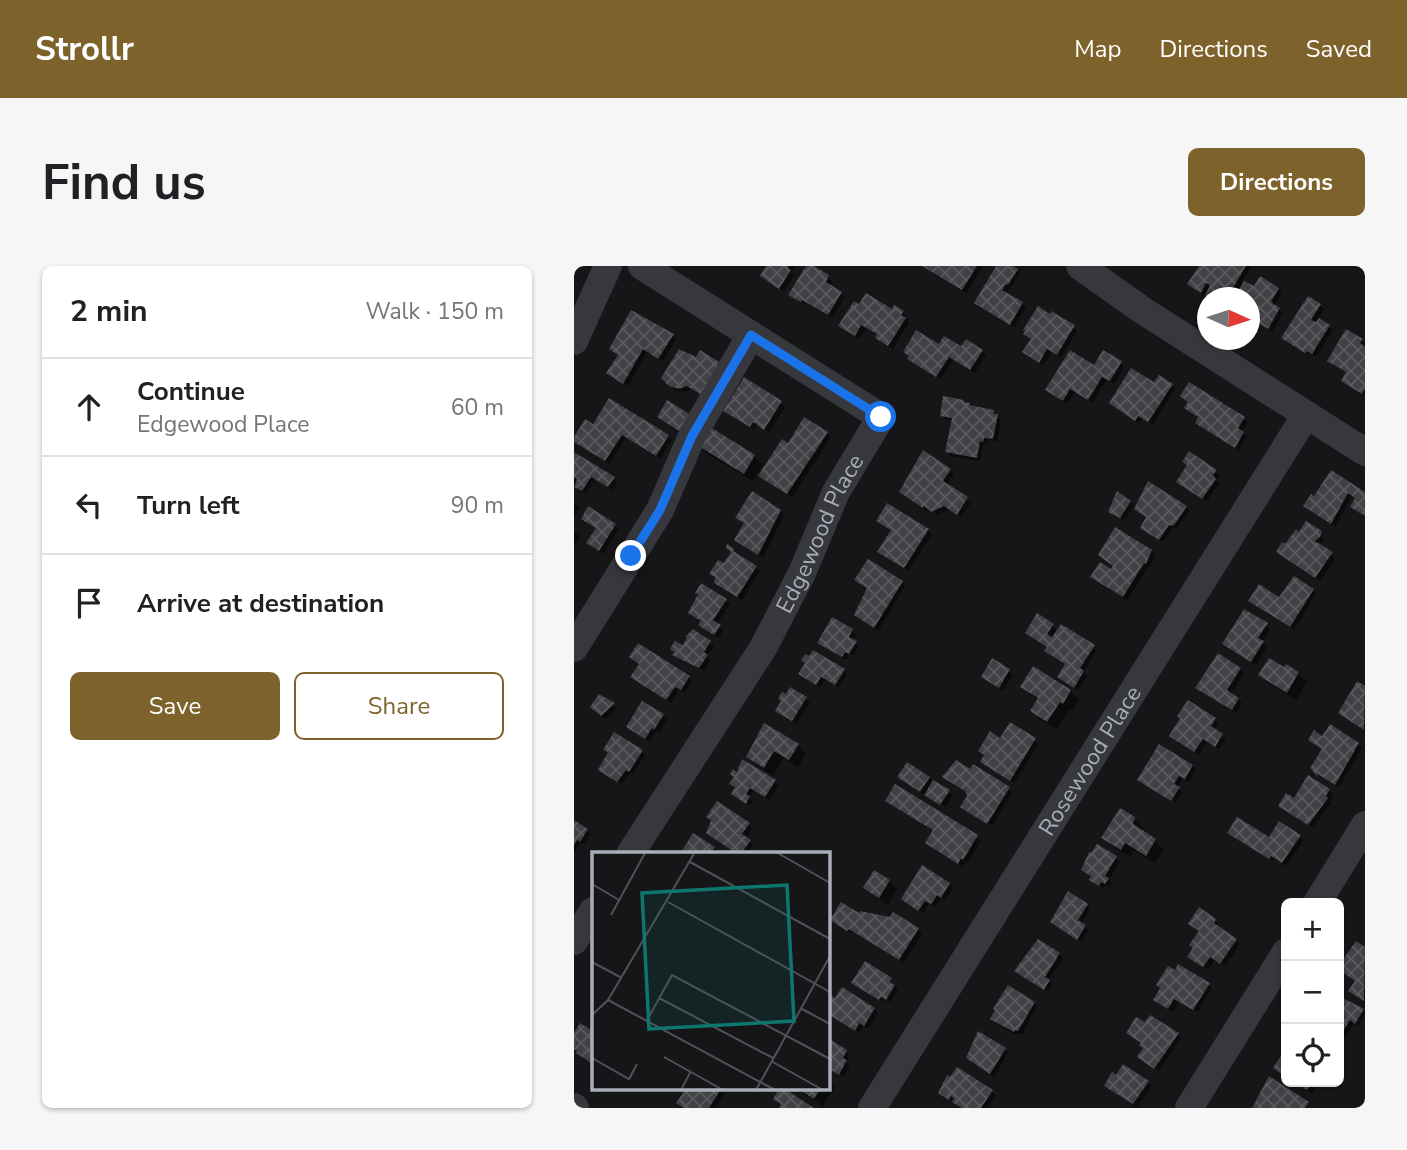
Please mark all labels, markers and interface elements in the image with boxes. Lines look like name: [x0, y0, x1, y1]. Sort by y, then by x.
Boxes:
text: Strollr: [35, 27, 134, 72]
text: Map: [1074, 33, 1121, 65]
text: Directions: [1159, 33, 1268, 65]
text: Saved: [1306, 33, 1372, 65]
button: Directions: [1188, 148, 1365, 216]
text: Find us: [42, 149, 206, 216]
north arrow: [1197, 287, 1260, 350]
text: 2 min: [70, 291, 148, 332]
text: Walk · 150 m: [365, 296, 504, 327]
text: Continue: [137, 374, 245, 409]
icon: ahead: [70, 388, 108, 426]
text: 60 m: [451, 392, 504, 423]
route start: [865, 401, 896, 432]
text: Edgewood Place: [137, 409, 310, 440]
street label: Edgewood Place: [769, 448, 871, 619]
icon: left: [70, 486, 108, 524]
text: Turn left: [137, 488, 240, 523]
text: 90 m: [451, 490, 504, 521]
route end: [615, 540, 646, 571]
icon: arrive: [70, 584, 108, 622]
text: Arrive at destination: [137, 586, 384, 621]
button: Save: [70, 672, 280, 740]
button: Share: [294, 672, 504, 740]
street label: Rosewood Place: [1031, 680, 1149, 842]
inset map: [592, 852, 830, 1090]
map controls: [1281, 898, 1344, 1087]
button: +: [1281, 898, 1344, 961]
button: −: [1281, 961, 1344, 1024]
button: locate: [1281, 1024, 1344, 1087]

